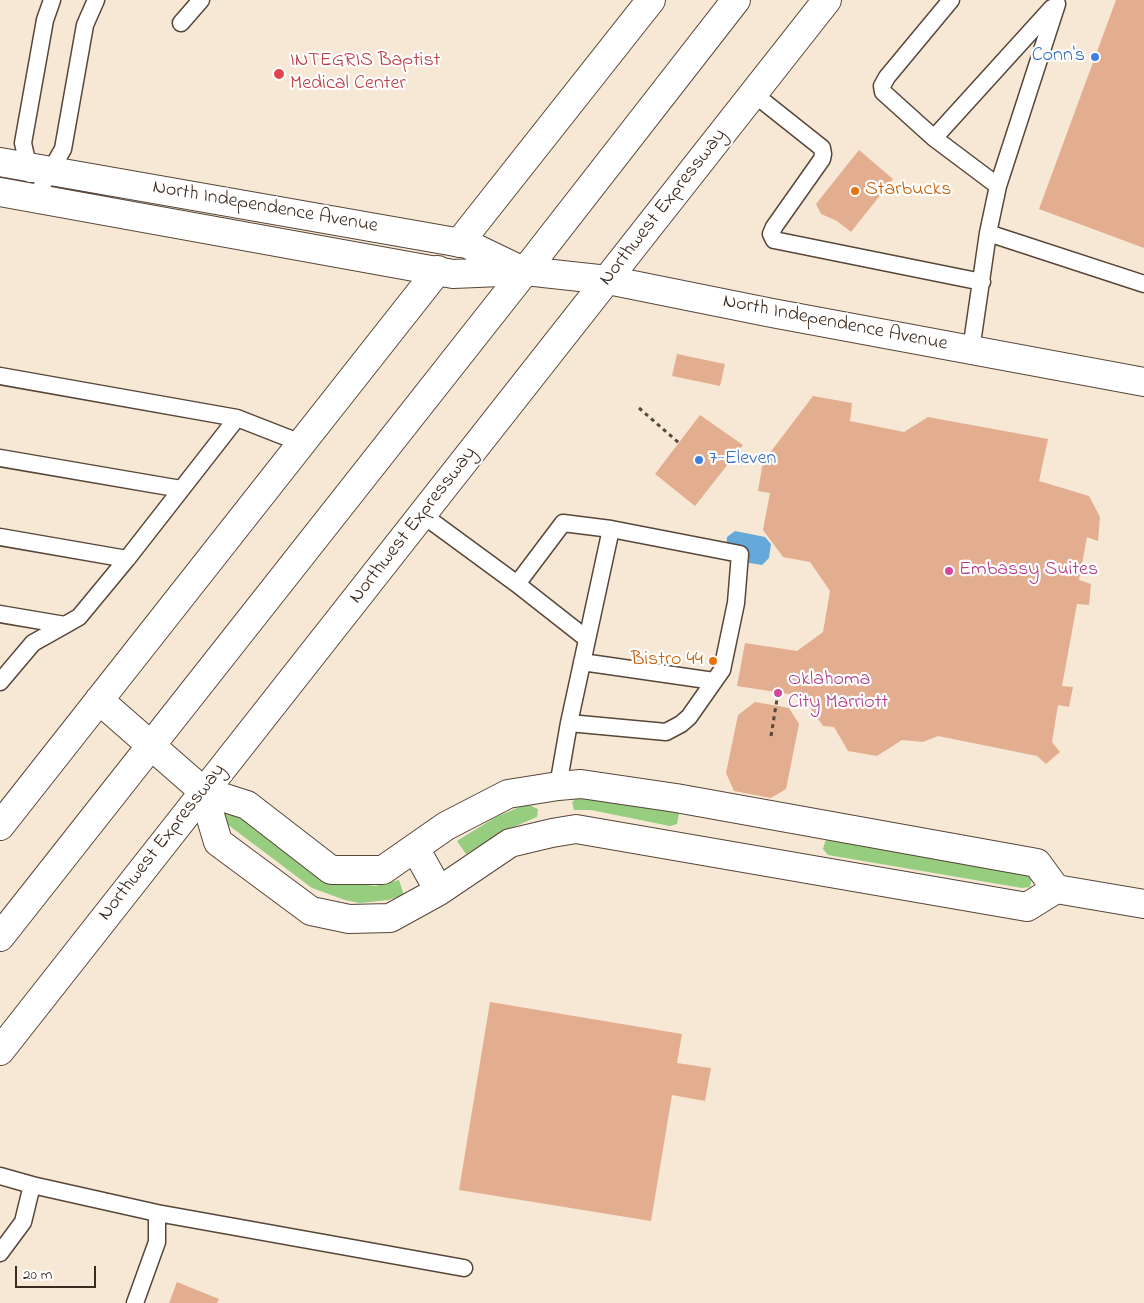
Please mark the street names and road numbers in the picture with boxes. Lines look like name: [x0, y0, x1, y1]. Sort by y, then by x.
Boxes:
street label: Northwest Expressway: [595, 125, 733, 291]
street label: North Independence Avenue: [150, 176, 380, 240]
street label: North Independence Avenue: [721, 290, 949, 358]
street label: Northwest Expressway: [345, 443, 483, 609]
street label: Northwest Expressway: [94, 760, 232, 926]

